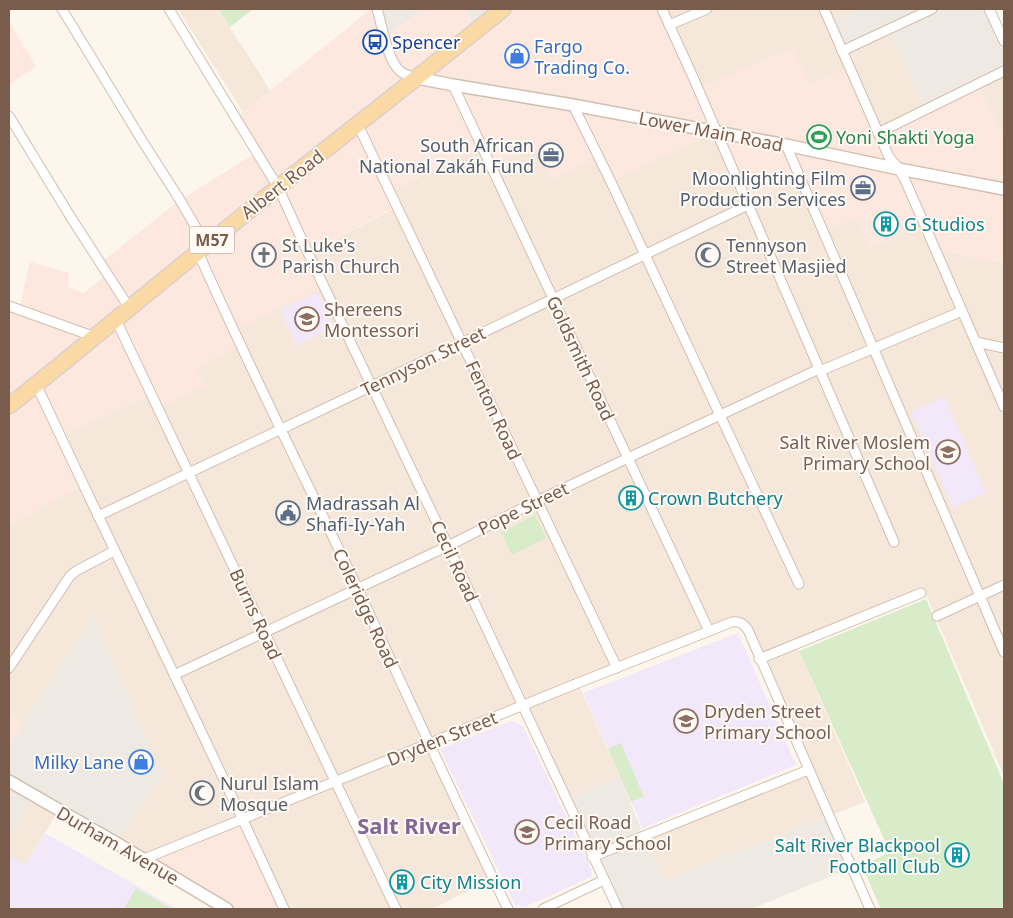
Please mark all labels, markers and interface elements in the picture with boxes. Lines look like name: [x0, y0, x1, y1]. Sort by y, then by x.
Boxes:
bus stop icon: Spencer: [362, 29, 388, 55]
place label: Spencer: [392, 30, 461, 54]
place label: Fargo Trading Co.: [534, 34, 630, 79]
shop icon: Fargo Trading Co.: [504, 43, 530, 69]
street label: Lower Main Road: [637, 105, 785, 157]
sports icon: Yoni Shakti Yoga: [806, 124, 832, 150]
place label: Yoni Shakti Yoga: [836, 125, 975, 149]
place label: South African National Zakáh Fund: [359, 133, 534, 178]
office icon: South African National Zakáh Fund: [538, 142, 564, 168]
street label: Albert Road: [236, 144, 328, 224]
place label: Moonlighting Film Production Services: [680, 166, 846, 211]
office icon: Moonlighting Film Production Services: [850, 175, 876, 201]
building icon: G Studios: [873, 211, 899, 237]
place label: G Studios: [904, 212, 985, 236]
road number: M57: [190, 226, 234, 254]
place label: St Luke's Parish Church: [282, 233, 400, 278]
place label: Tennyson Street Masjied: [726, 233, 847, 278]
church icon: St Luke's Parish Church: [251, 242, 277, 268]
mosque icon: Tennyson Street Masjied: [695, 242, 721, 268]
street label: Goldsmith Road: [542, 292, 620, 424]
place label: Shereens Montessori: [324, 297, 419, 342]
school or university icon: Shereens Montessori: [294, 306, 320, 332]
street label: Tennyson Street: [357, 320, 490, 402]
street label: Fenton Road: [460, 356, 528, 464]
place label: Salt River Moslem Primary School: [779, 430, 930, 475]
school or university icon: Salt River Moslem Primary School: [935, 439, 961, 465]
street label: Pope Street: [474, 476, 573, 540]
building icon: Crown Butchery: [618, 485, 644, 511]
place label: Crown Butchery: [648, 486, 784, 510]
place label: Madrassah Al Shafi-Iy-Yah: [306, 491, 420, 536]
public building icon: Madrassah Al Shafi-Iy-Yah: [275, 500, 301, 526]
street label: Cecil Road: [426, 516, 484, 606]
street label: Coleridge Road: [328, 544, 404, 672]
street label: Burns Road: [224, 565, 288, 663]
place label: Dryden Street Primary School: [704, 699, 831, 744]
street label: Dryden Street: [383, 705, 501, 771]
school or university icon: Dryden Street Primary School: [673, 708, 699, 734]
shop icon: Milky Lane: [128, 749, 154, 775]
place label: Milky Lane: [34, 750, 124, 774]
place label: Nurul Islam Mosque: [220, 771, 319, 816]
mosque icon: Nurul Islam Mosque: [189, 780, 215, 806]
street label: Durham Avenue: [52, 800, 184, 890]
district label: Salt River: [357, 810, 461, 840]
place label: Cecil Road Primary School: [544, 810, 671, 855]
school or university icon: Cecil Road Primary School: [514, 819, 540, 845]
place label: Salt River Blackpool Football Club: [775, 833, 940, 878]
building icon: Salt River Blackpool Football Club: [944, 842, 970, 868]
building icon: City Mission: [389, 869, 415, 895]
place label: City Mission: [420, 870, 521, 894]

